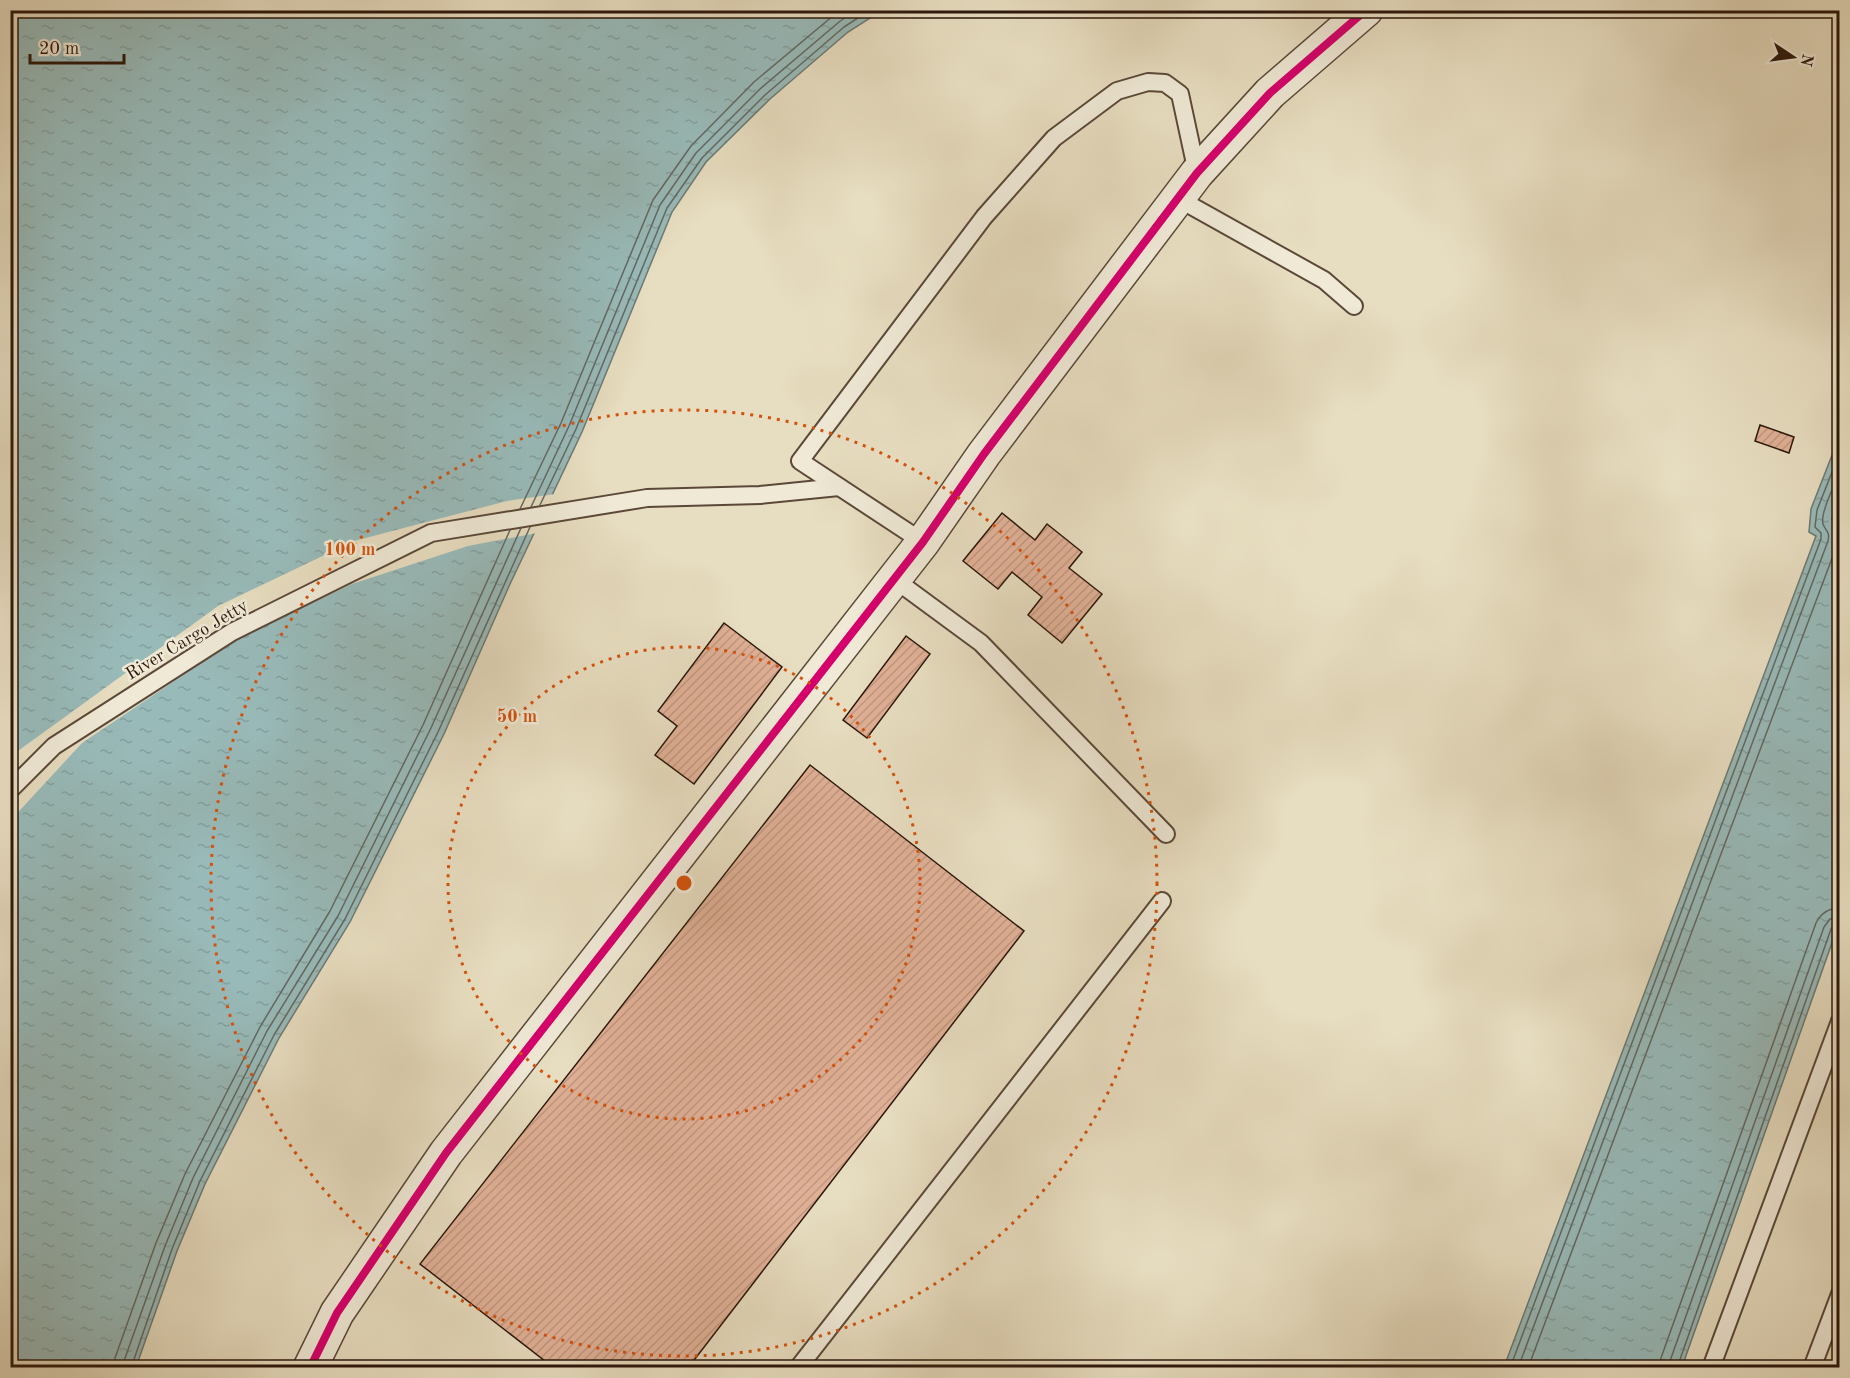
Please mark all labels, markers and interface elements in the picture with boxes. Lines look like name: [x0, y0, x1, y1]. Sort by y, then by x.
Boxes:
scale bar: [30, 27, 124, 65]
north arrow: [1763, 27, 1823, 87]
text: 20 m: [39, 40, 79, 58]
text: N: [1796, 52, 1815, 68]
text: 100 m: [325, 541, 375, 559]
street label: River Cargo Jetty: [123, 596, 252, 684]
text: 50 m: [497, 708, 537, 726]
centre of rings: [674, 873, 694, 893]

